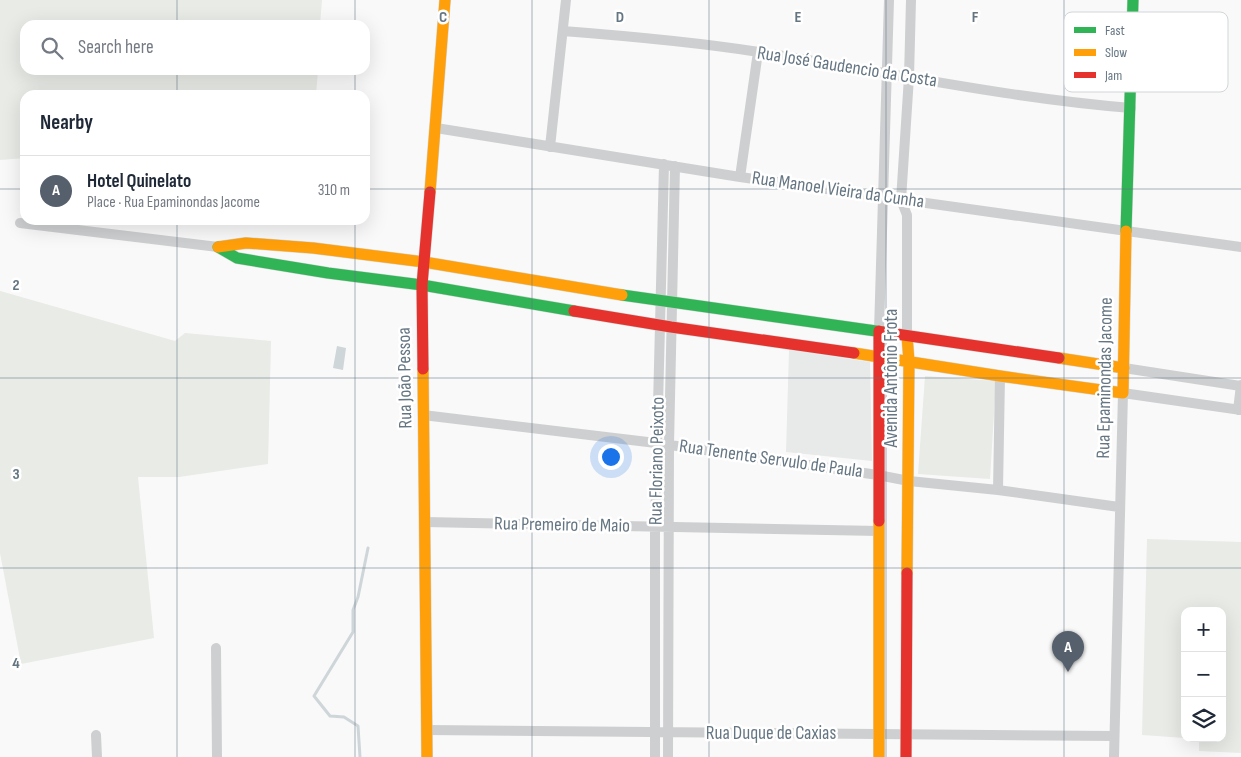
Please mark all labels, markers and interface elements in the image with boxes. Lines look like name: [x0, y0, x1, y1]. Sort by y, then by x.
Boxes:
text: C: [439, 8, 447, 27]
text: D: [616, 8, 624, 27]
text: E: [795, 8, 802, 27]
text: F: [972, 8, 979, 27]
legend: [1064, 12, 1228, 92]
search box: [20, 20, 370, 75]
text: Fast: [1105, 22, 1125, 39]
icon: search: [38, 34, 66, 62]
text: Search here: [78, 36, 154, 59]
street label: Rua José Gaudencio da Costa: [755, 41, 939, 93]
text: Slow: [1105, 44, 1127, 61]
text: Jam: [1104, 67, 1122, 84]
text: Nearby: [40, 110, 93, 135]
street label: Rua Manoel Vieira da Cunha: [750, 167, 926, 213]
text: Hotel Quinelato: [87, 170, 191, 193]
text: A: [52, 181, 60, 200]
text: 310 m: [318, 181, 350, 200]
text: Place · Rua Epaminondas Jacome: [87, 193, 260, 212]
text: 2: [12, 276, 20, 295]
street label: Rua Epaminondas Jacome: [1092, 297, 1118, 459]
street label: Avenida Antônio Frota: [880, 309, 903, 448]
street label: Rua João Pessoa: [393, 327, 417, 429]
street label: Rua Floriano Peixoto: [644, 397, 670, 525]
street label: Rua Tenente Servulo de Paula: [678, 435, 864, 483]
your location: [598, 444, 624, 470]
text: 3: [12, 465, 20, 484]
street label: Rua Premeiro de Maio: [494, 512, 630, 538]
map controls: [1181, 607, 1226, 742]
button: +: [1181, 607, 1226, 652]
pin: A: [1052, 631, 1084, 672]
button: −: [1181, 652, 1226, 697]
text: 4: [12, 654, 20, 673]
button: layers: [1181, 697, 1226, 742]
street label: Rua Duque de Caxias: [706, 722, 836, 745]

